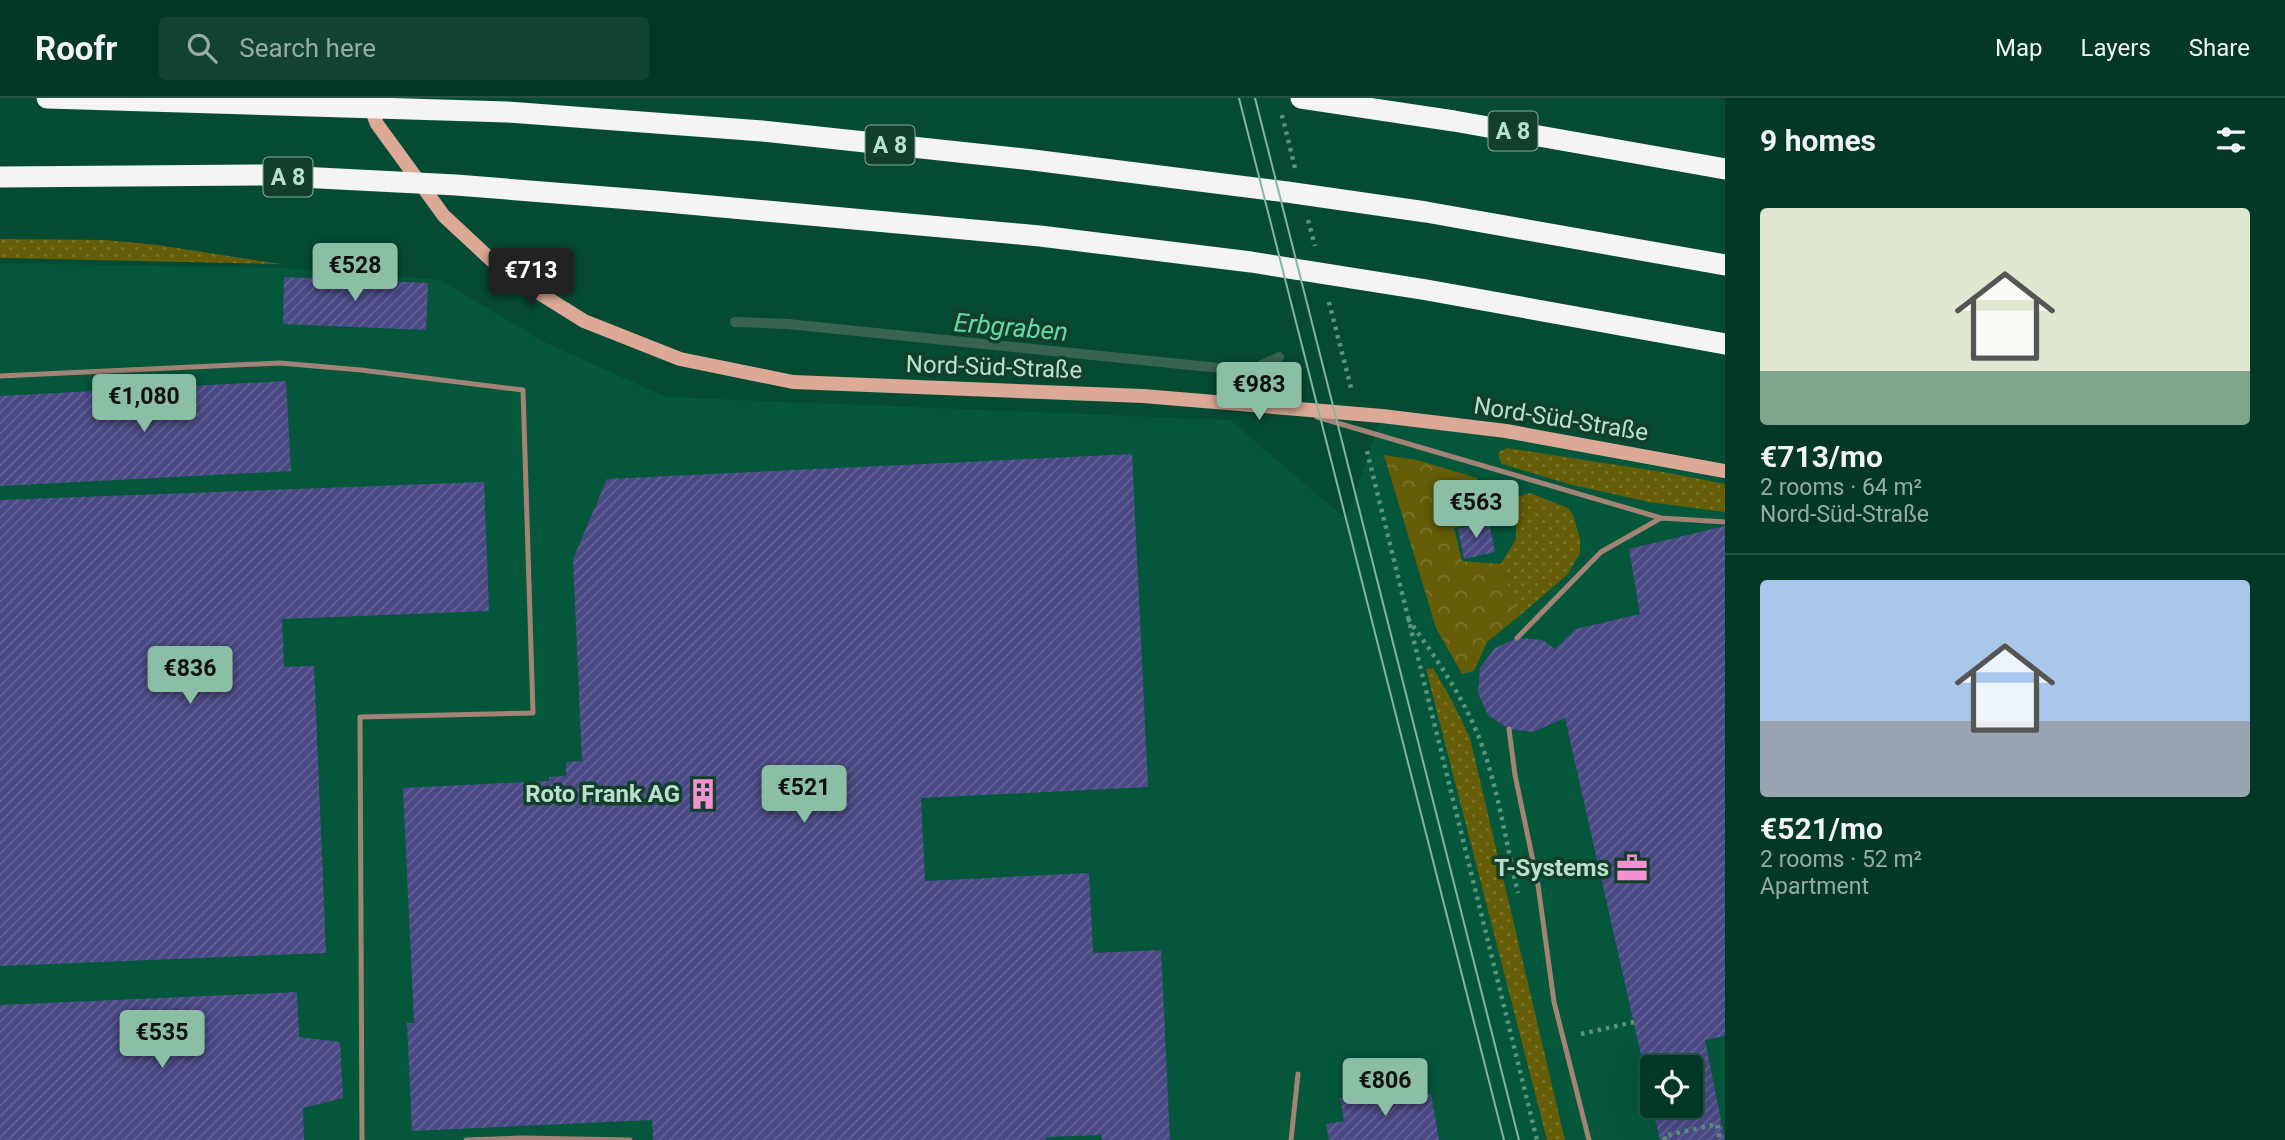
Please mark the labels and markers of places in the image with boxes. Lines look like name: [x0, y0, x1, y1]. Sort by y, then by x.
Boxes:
pin: €528: [314, 244, 396, 303]
pin: €713: [490, 248, 572, 308]
pin: €983: [1218, 362, 1300, 422]
pin: €1,080: [87, 374, 201, 434]
pin: €563: [1435, 480, 1517, 540]
pin: €836: [149, 646, 231, 706]
pin: €521: [763, 766, 845, 825]
building icon: Roto Frank AG: [686, 777, 720, 811]
place label: Roto Frank AG: [525, 780, 680, 808]
office icon: T-Systems: [1615, 851, 1649, 885]
place label: T-Systems: [1494, 854, 1609, 882]
pin: €535: [121, 1010, 203, 1070]
pin: €806: [1344, 1058, 1426, 1118]

